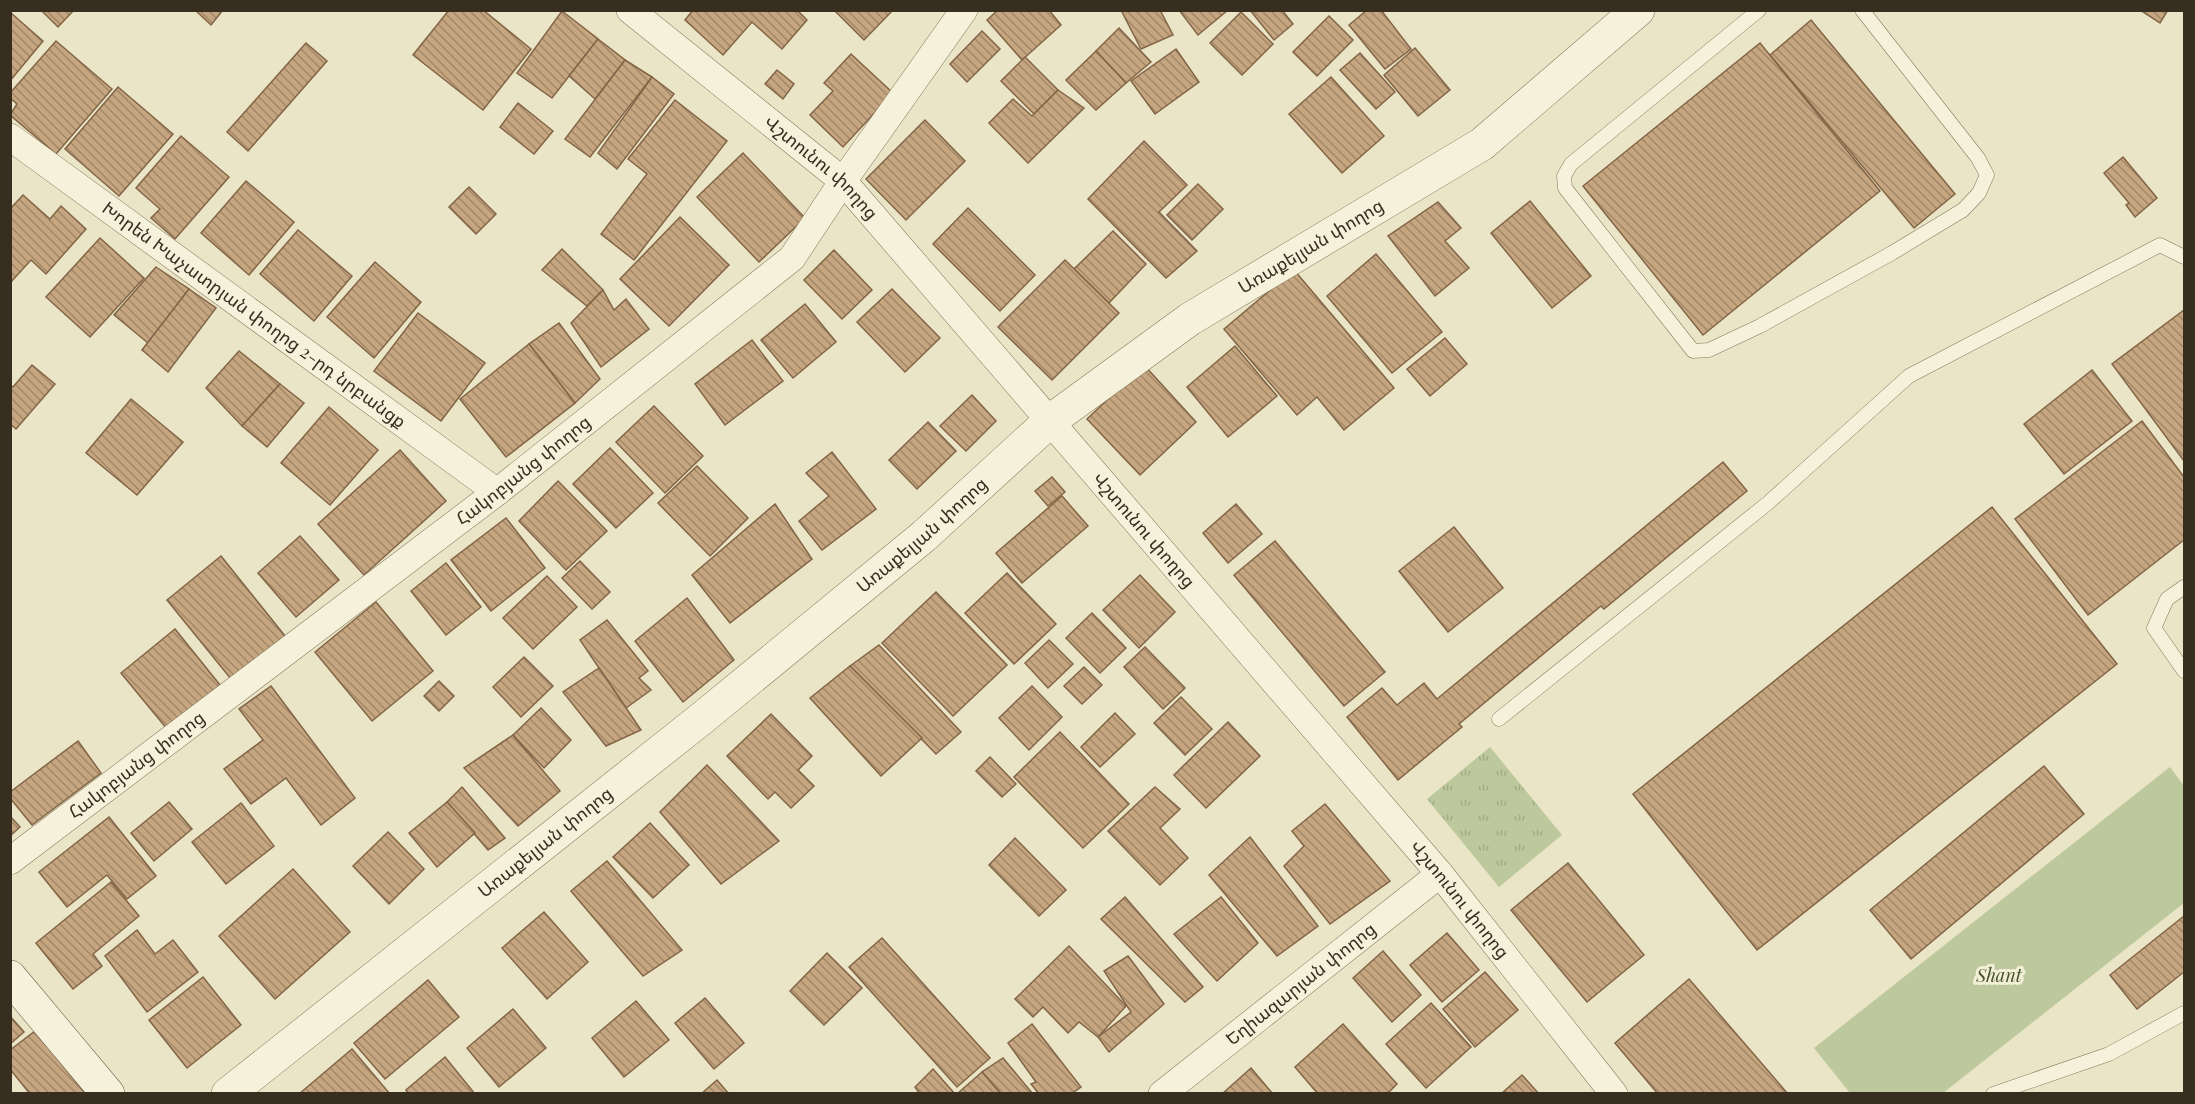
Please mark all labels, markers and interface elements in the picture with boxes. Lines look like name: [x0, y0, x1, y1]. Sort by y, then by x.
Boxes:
street label: Վշտունու փողոց: [760, 110, 884, 224]
street label: Առաքելյան փողոց: [1233, 193, 1388, 298]
street label: Խորեն Խաչատրյան փողոց 2-րդ նրբանցք: [98, 195, 411, 433]
street label: Հակոբյանց փողոց: [450, 409, 595, 530]
street label: Վշտունու փողոց: [1088, 466, 1201, 593]
street label: Առաքելյան փողոց: [851, 471, 992, 598]
street label: Հակոբյանց փողոց: [63, 705, 209, 824]
street label: Առաքելյան փողոց: [472, 781, 617, 902]
street label: Վշտունու փողոց: [1405, 835, 1515, 963]
street label: Եղիազարյան փողոց: [1220, 916, 1380, 1050]
park label: Shant: [1975, 963, 2023, 987]

